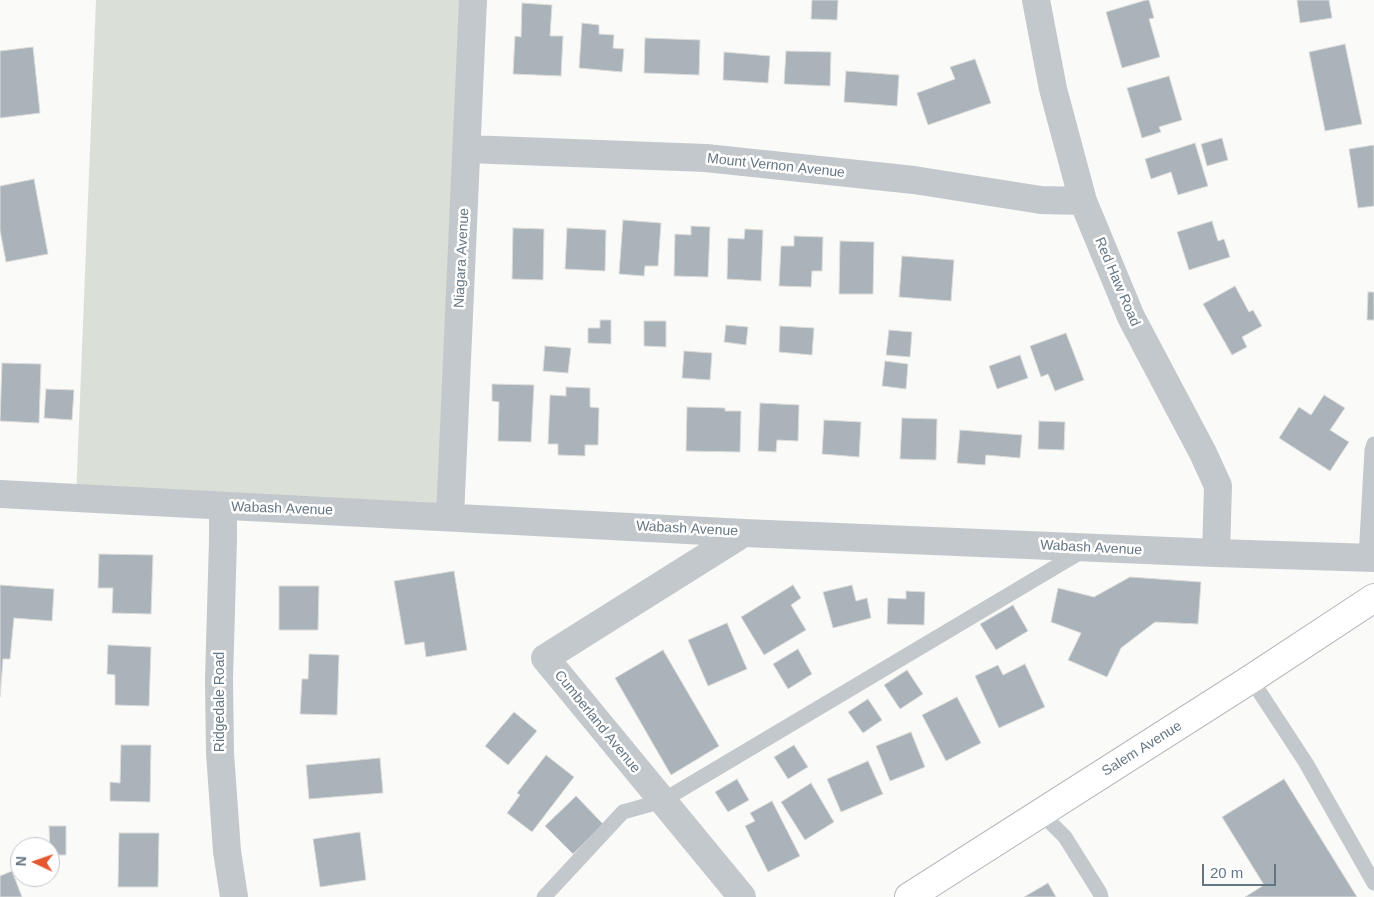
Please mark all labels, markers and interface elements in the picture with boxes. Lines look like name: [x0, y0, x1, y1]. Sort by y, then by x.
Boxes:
street label: Mount Vernon Avenue: [706, 150, 846, 182]
street label: Niagara Avenue: [451, 208, 473, 308]
street label: Red Haw Road: [1091, 235, 1143, 329]
street label: Wabash Avenue: [231, 499, 333, 519]
street label: Wabash Avenue: [636, 518, 738, 540]
street label: Wabash Avenue: [1040, 537, 1142, 559]
street label: Ridgedale Road: [212, 652, 228, 752]
street label: Cumberland Avenue: [550, 667, 644, 777]
street label: Salem Avenue: [1099, 718, 1185, 780]
north arrow: [10, 837, 60, 887]
scale bar: [1204, 854, 1278, 886]
text: N: [13, 856, 29, 867]
text: 20 m: [1210, 864, 1243, 881]

